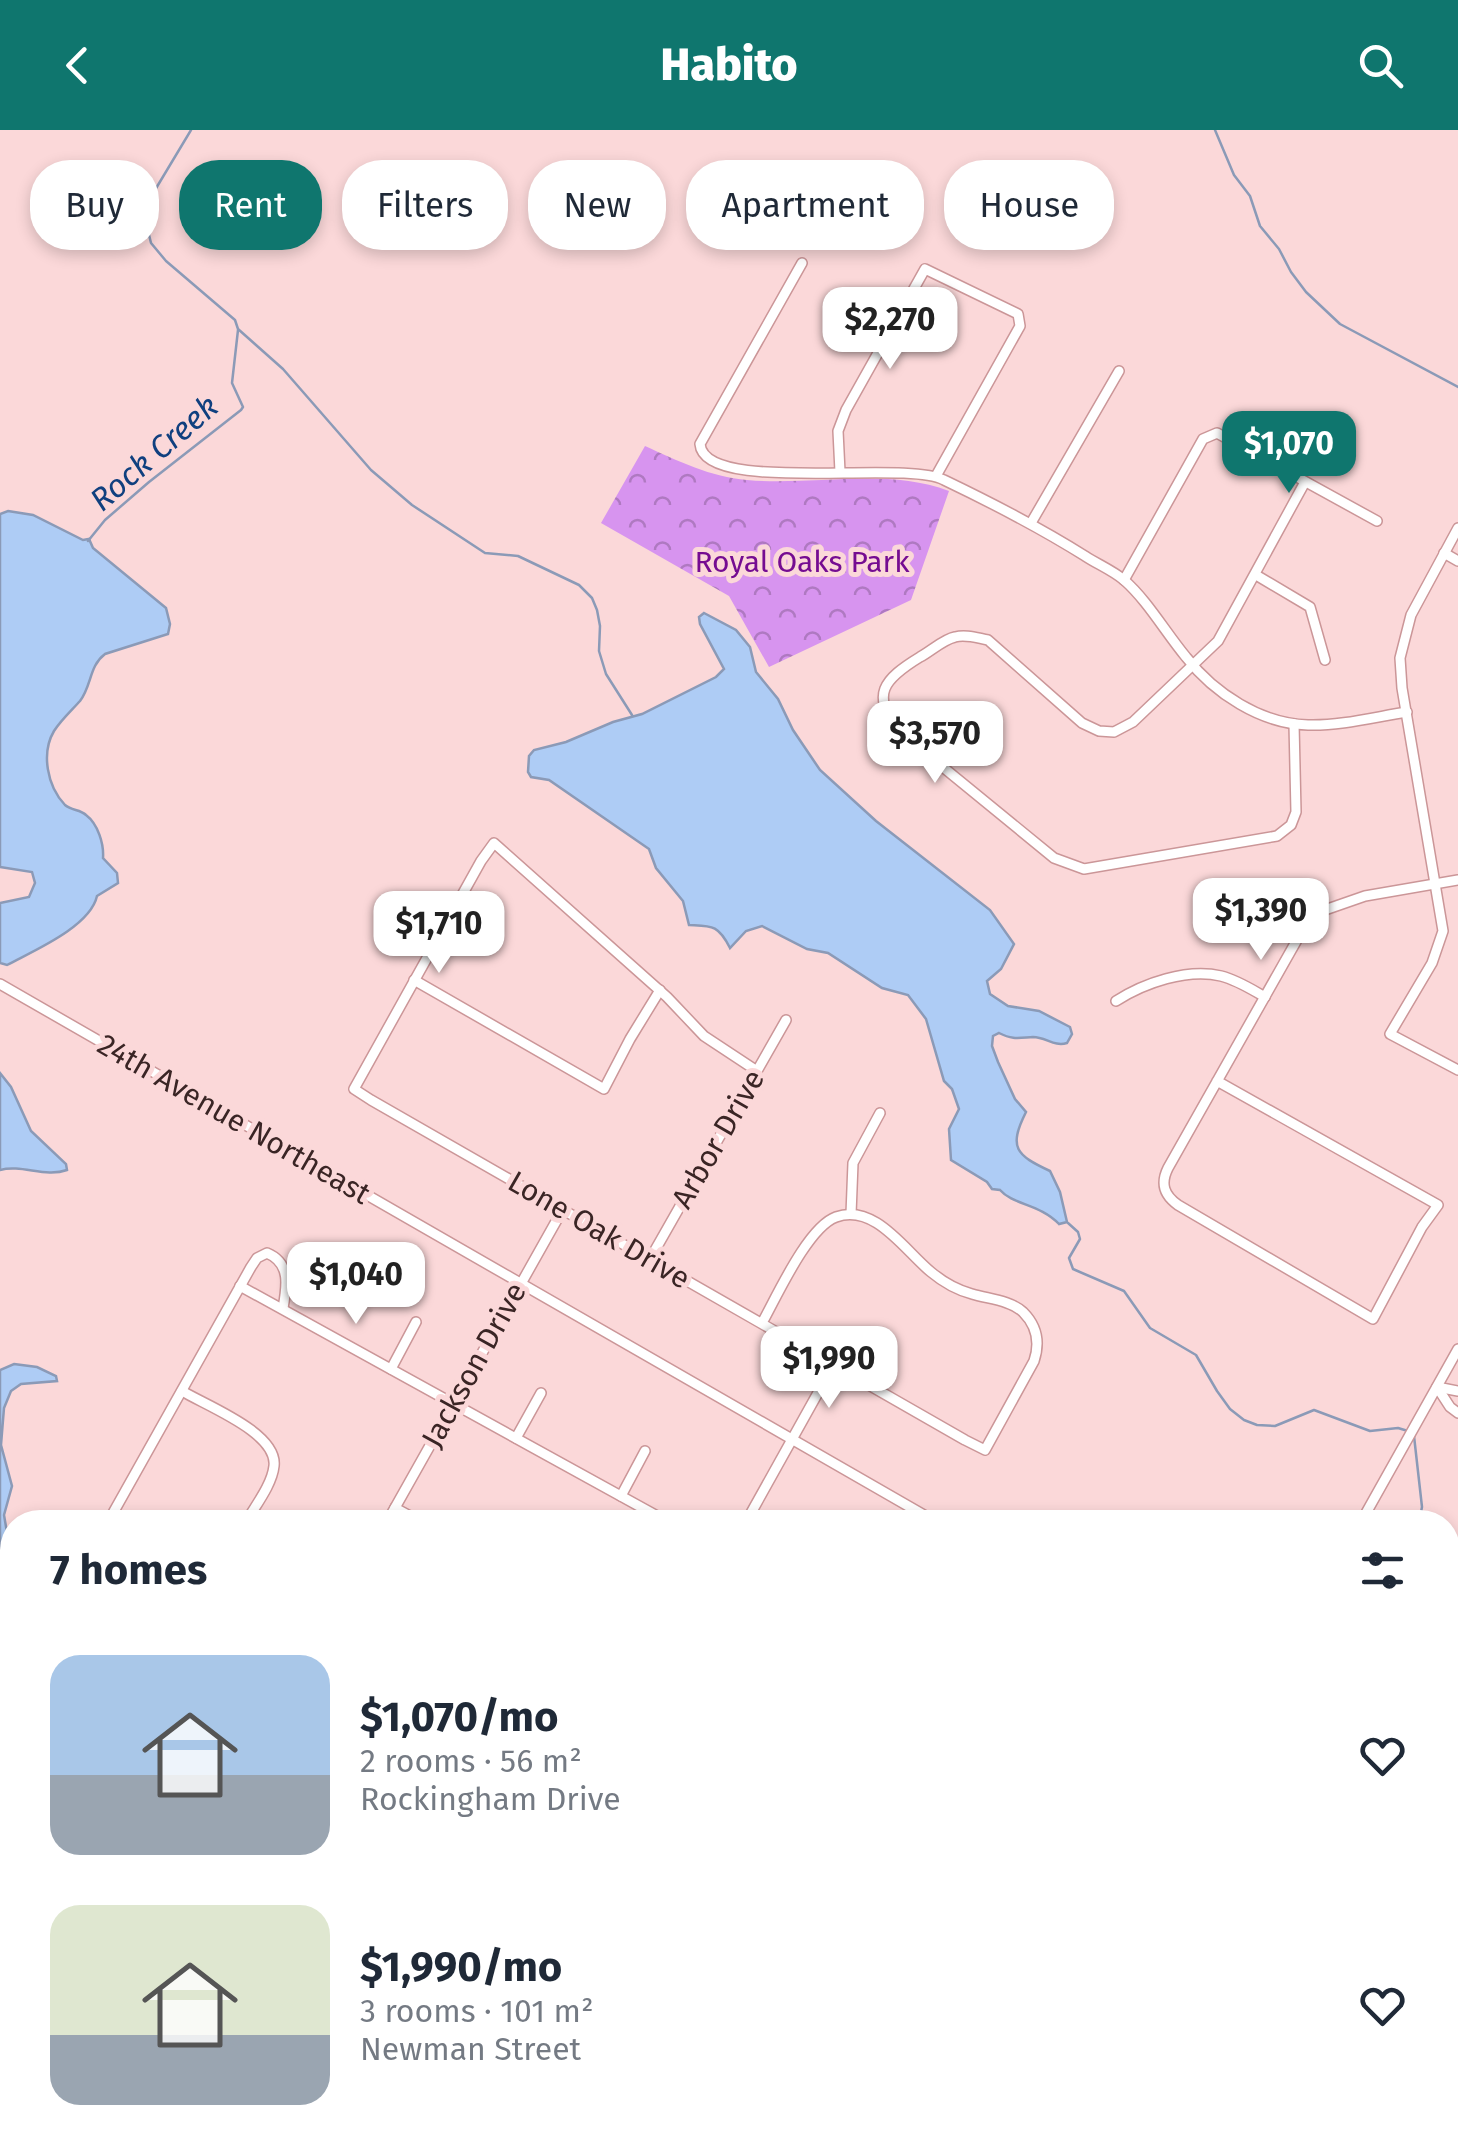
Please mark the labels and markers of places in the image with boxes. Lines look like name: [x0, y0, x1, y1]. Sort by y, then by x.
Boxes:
pin: $2,270: [809, 287, 971, 372]
pin: $1,070: [1208, 411, 1370, 496]
pin: $3,570: [854, 701, 1016, 786]
pin: $1,390: [1180, 878, 1342, 963]
pin: $1,710: [358, 891, 520, 976]
pin: $1,040: [275, 1242, 437, 1327]
pin: $1,990: [748, 1326, 910, 1411]

